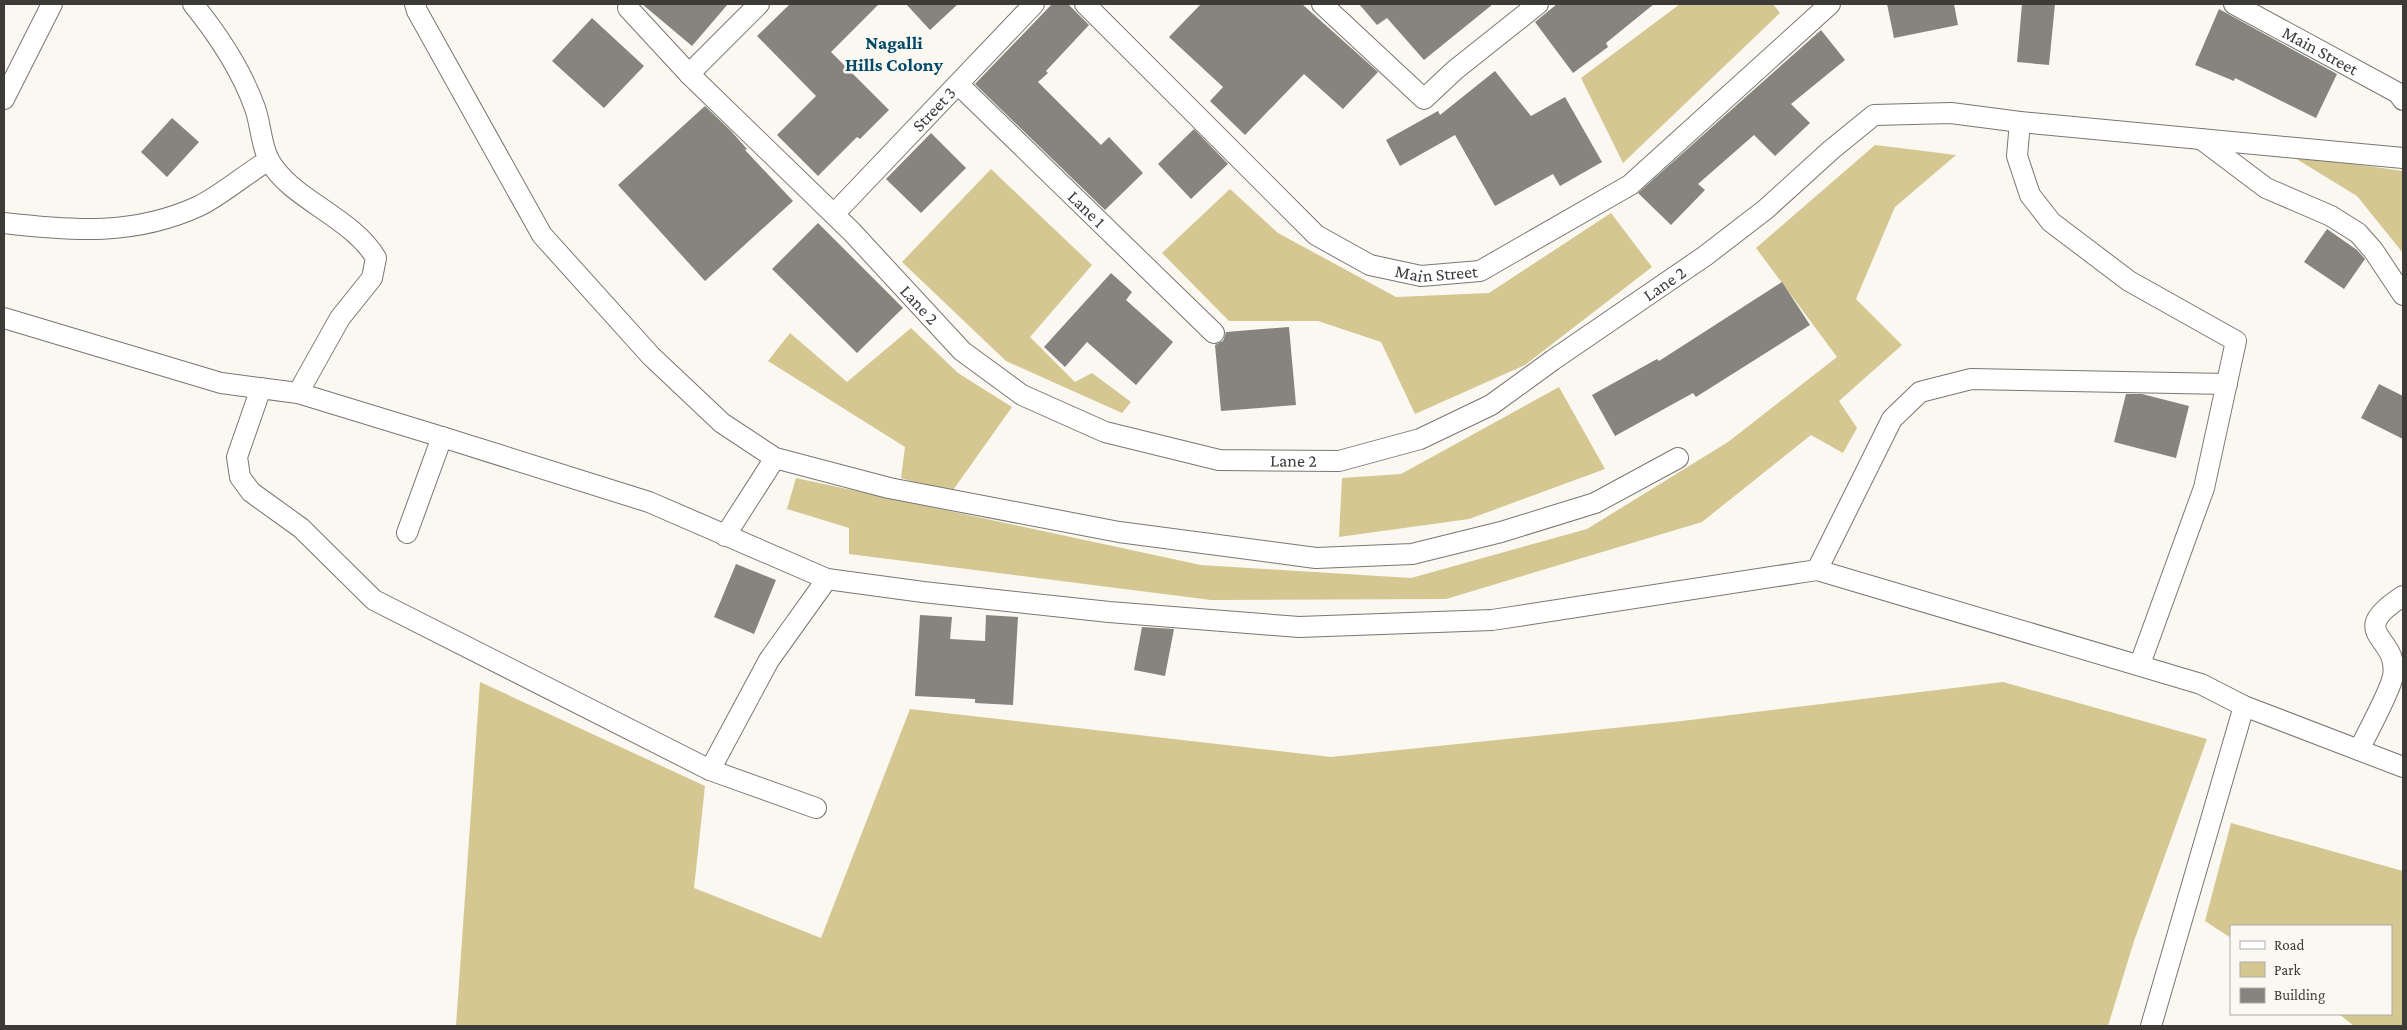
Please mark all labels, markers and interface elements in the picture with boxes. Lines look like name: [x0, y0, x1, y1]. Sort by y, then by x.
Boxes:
street label: Main Street: [2279, 22, 2362, 80]
district label: Nagalli Hills Colony: [845, 32, 944, 75]
street label: Street 3: [908, 83, 960, 135]
street label: Lane 1: [1064, 186, 1109, 232]
street label: Main Street: [1393, 261, 1480, 286]
street label: Lane 2: [1640, 262, 1690, 305]
street label: Lane 2: [896, 281, 943, 329]
street label: Lane 2: [1270, 450, 1317, 471]
legend: [2230, 925, 2392, 1015]
text: Road: [2274, 937, 2305, 953]
text: Park: [2274, 962, 2301, 978]
text: Building: [2274, 987, 2325, 1004]

